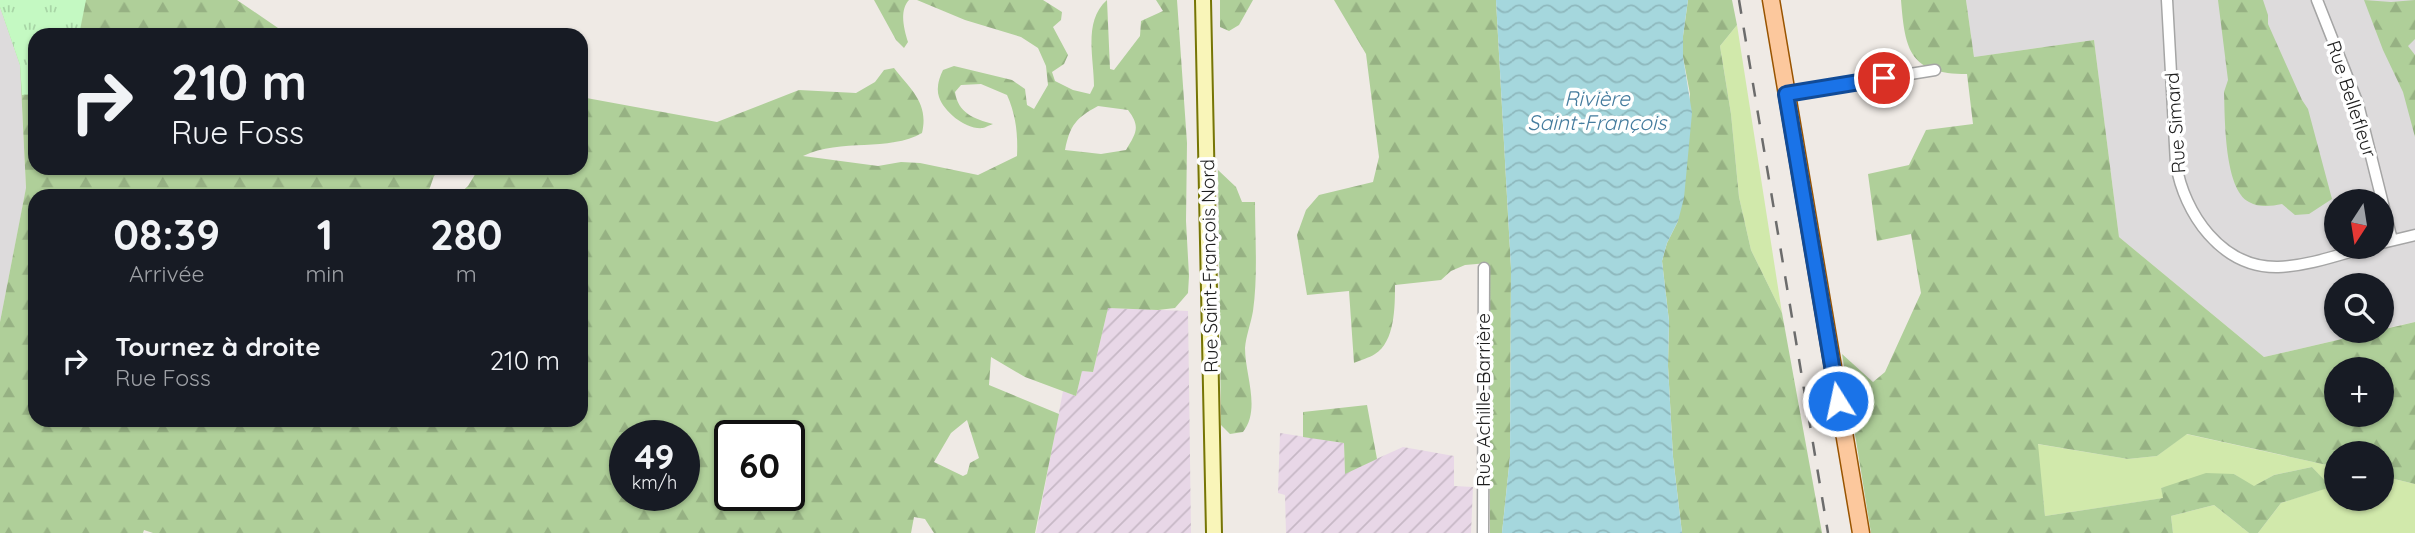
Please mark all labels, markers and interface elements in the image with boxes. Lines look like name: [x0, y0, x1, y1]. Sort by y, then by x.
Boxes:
street label: Rue Bellefleur: [2322, 37, 2382, 161]
pin: [1854, 48, 1914, 108]
text: 210 m: [171, 51, 307, 112]
icon: right: [56, 56, 147, 147]
icon: arrive: [1865, 59, 1903, 97]
street label: Rue Simard: [2159, 72, 2191, 174]
water label: Rivière Saint-François: [1528, 85, 1668, 135]
text: Rue Foss: [171, 112, 304, 152]
street label: Rue Saint-François Nord: [1195, 159, 1223, 373]
north arrow: [2324, 189, 2394, 259]
map controls: [2324, 189, 2394, 511]
text: 08:39: [113, 208, 220, 261]
text: 1: [317, 208, 333, 261]
text: 280: [430, 208, 503, 261]
text: Arrivée: [129, 259, 204, 288]
text: min: [305, 259, 345, 288]
text: m: [456, 259, 477, 288]
button: search: [2324, 273, 2394, 343]
street label: Rue Achille-Barrière: [1471, 313, 1495, 487]
text: Tournez à droite: [115, 330, 320, 363]
icon: right: [56, 342, 94, 380]
text: 210 m: [490, 344, 560, 377]
button: +: [2324, 357, 2394, 427]
text: Rue Foss: [115, 363, 211, 392]
position arrow: [1801, 364, 1875, 438]
speed limit sign: 60: [714, 420, 805, 511]
text: 49: [635, 434, 674, 478]
button: −: [2324, 441, 2394, 511]
text: km/h: [632, 471, 677, 494]

